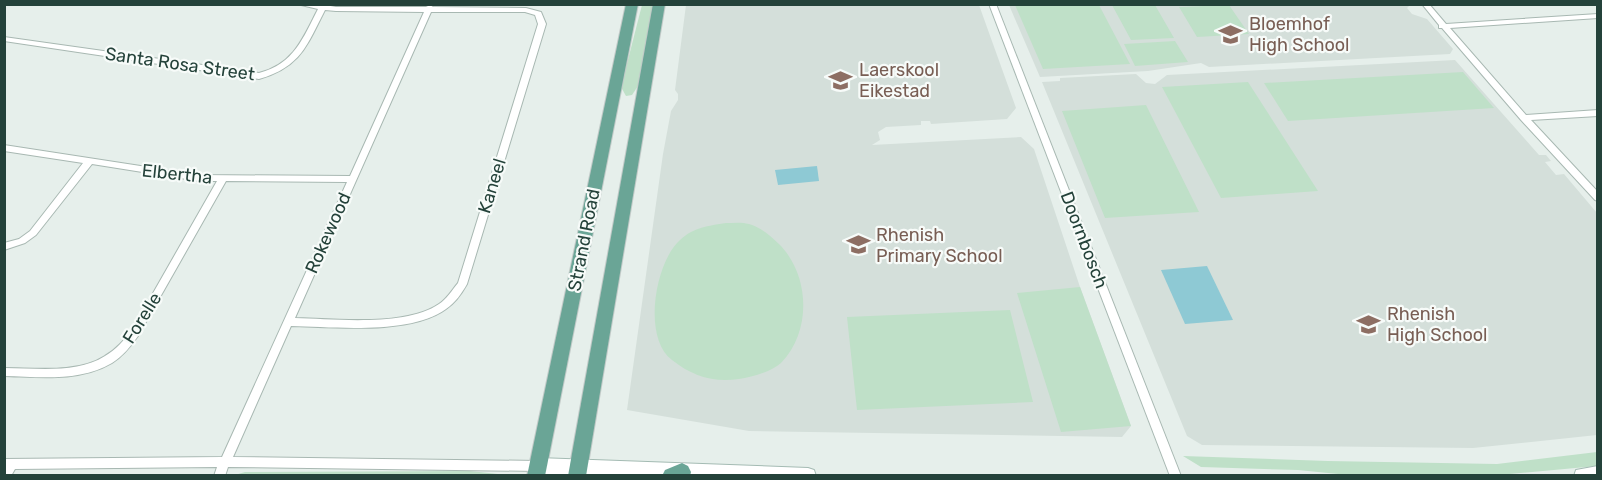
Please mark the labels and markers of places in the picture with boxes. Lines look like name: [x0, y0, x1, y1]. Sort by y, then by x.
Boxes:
place label: Bloemhof High School: [1249, 13, 1349, 56]
school or university icon: Bloemhof High School: [1218, 21, 1244, 47]
place label: Laerskool Eikestad: [859, 59, 939, 102]
school or university icon: Laerskool Eikestad: [828, 67, 854, 93]
place label: Rhenish Primary School: [876, 224, 1003, 267]
school or university icon: Rhenish Primary School: [845, 232, 871, 258]
place label: Rhenish High School: [1387, 303, 1487, 346]
school or university icon: Rhenish High School: [1356, 311, 1382, 337]

